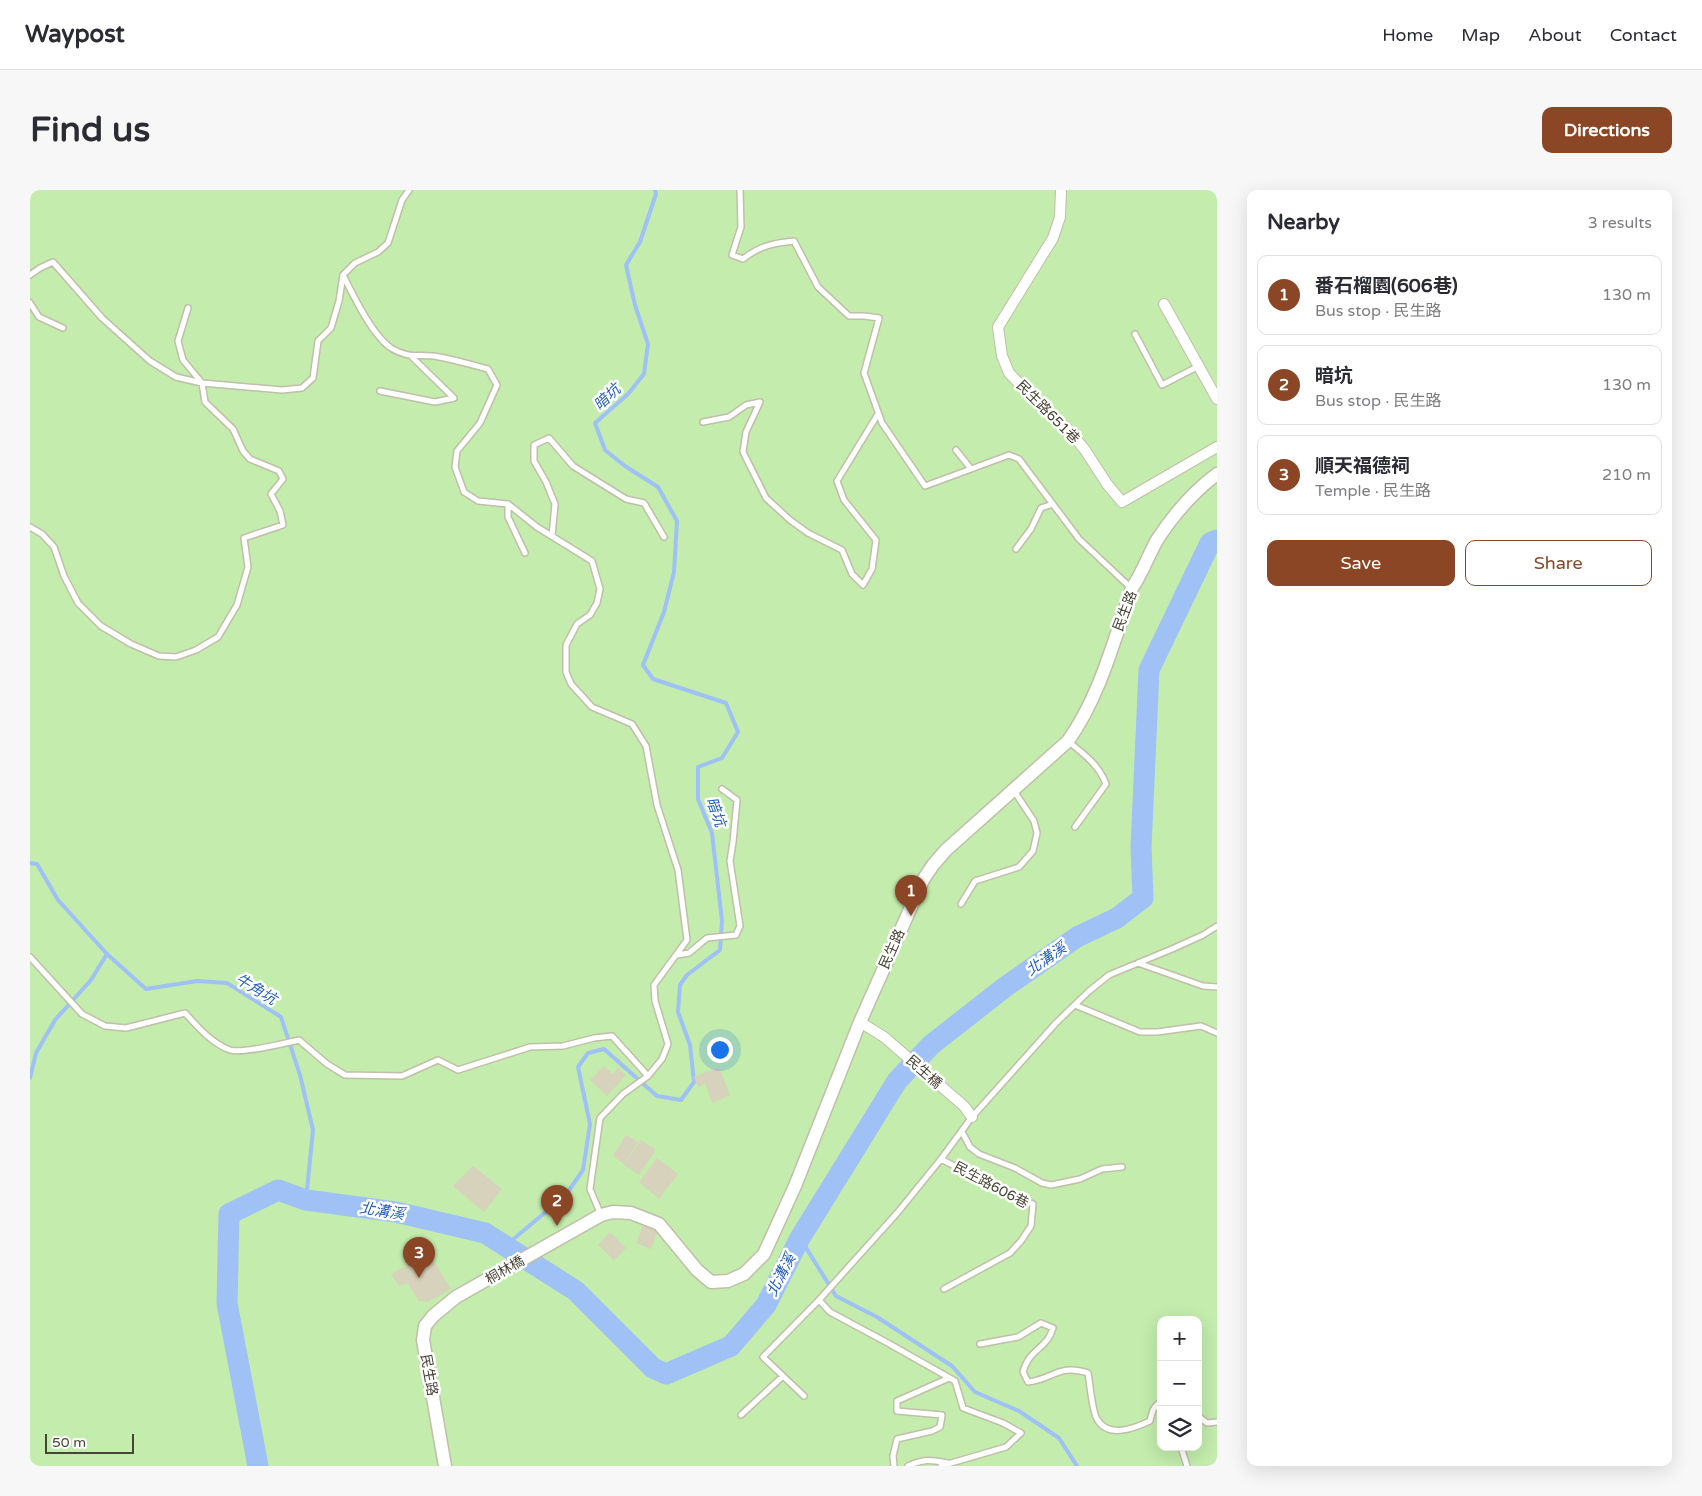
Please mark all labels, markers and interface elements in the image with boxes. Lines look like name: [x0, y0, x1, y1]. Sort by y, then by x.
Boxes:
text: Waypost: [25, 20, 125, 49]
text: Home: [1382, 24, 1433, 46]
text: Map: [1461, 24, 1500, 46]
text: About: [1528, 24, 1582, 46]
text: Contact: [1610, 24, 1677, 46]
button: Directions: [1542, 107, 1672, 153]
text: Find us: [30, 109, 150, 151]
text: Nearby: [1267, 210, 1340, 235]
text: 3 results: [1588, 213, 1652, 233]
text: 番石榴園(606巷): [1315, 275, 1458, 297]
text: 1: [1279, 285, 1289, 305]
text: 130 m: [1602, 285, 1651, 305]
text: Bus stop · 民生路: [1315, 301, 1441, 321]
text: 暗坑: [1315, 365, 1353, 387]
text: 2: [1279, 375, 1289, 395]
text: 130 m: [1602, 375, 1651, 395]
street label: 民生路651巷: [1013, 377, 1083, 447]
water label: 暗坑: [590, 379, 626, 414]
text: Bus stop · 民生路: [1315, 391, 1441, 411]
text: 順天福德祠: [1315, 455, 1410, 477]
text: 3: [1279, 465, 1289, 485]
text: 210 m: [1602, 465, 1651, 485]
text: Temple · 民生路: [1315, 481, 1431, 501]
button: Save: [1267, 540, 1455, 586]
button: Share: [1465, 540, 1652, 586]
street label: 民生路: [1110, 588, 1140, 634]
water label: 暗坑: [702, 795, 730, 831]
pin: 1: [895, 875, 927, 916]
street label: 民生路: [876, 926, 908, 972]
water label: 北溝溪: [1022, 938, 1071, 979]
water label: 牛角坑: [232, 970, 282, 1009]
your location: [707, 1037, 733, 1063]
street label: 民生橋: [903, 1052, 945, 1092]
street label: 民生路606巷: [951, 1158, 1031, 1212]
pin: 2: [541, 1185, 573, 1226]
water label: 北溝溪: [358, 1199, 408, 1224]
pin: 3: [403, 1237, 435, 1278]
water label: 北溝溪: [763, 1249, 800, 1299]
street label: 桐林橋: [483, 1252, 527, 1288]
map controls: [1157, 1316, 1202, 1451]
button: +: [1157, 1316, 1202, 1361]
street label: 民生路: [417, 1353, 441, 1397]
button: −: [1157, 1361, 1202, 1406]
button: layers: [1157, 1406, 1202, 1451]
scale bar: [45, 1431, 134, 1454]
text: 50 m: [52, 1434, 86, 1451]

